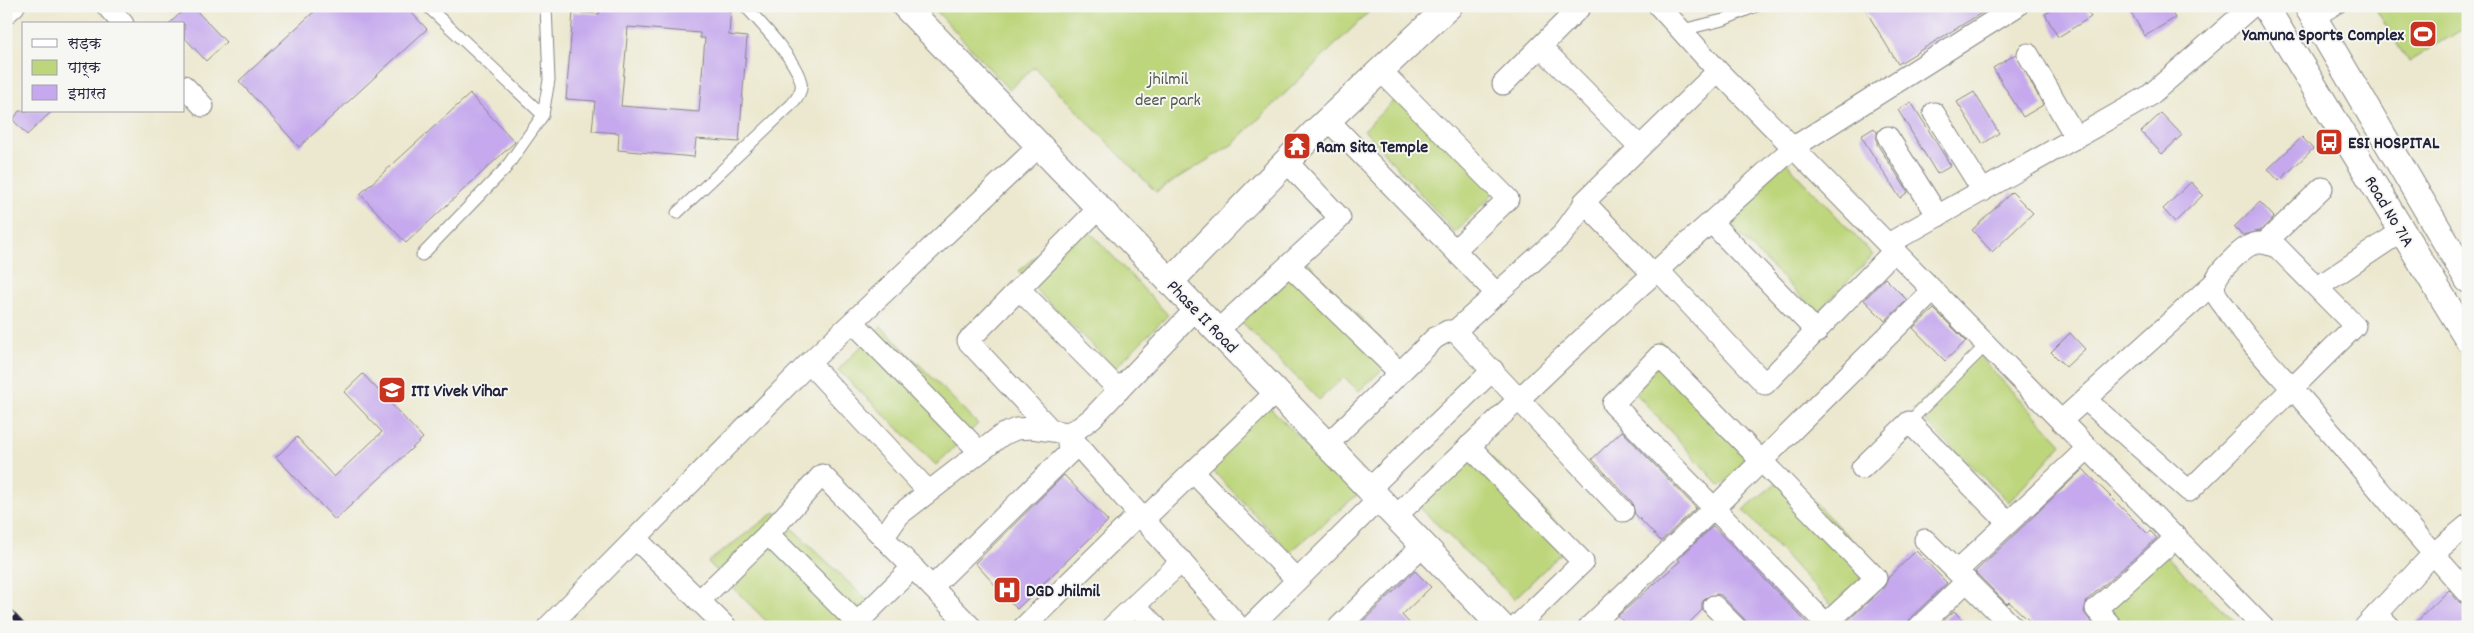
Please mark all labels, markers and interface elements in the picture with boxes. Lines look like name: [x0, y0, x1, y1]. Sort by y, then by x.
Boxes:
sports icon: Yamuna Sports Complex: [2408, 19, 2438, 49]
legend: [22, 22, 185, 112]
place label: Yamuna Sports Complex: [2241, 24, 2404, 49]
text: सड़क: [67, 34, 102, 56]
text: पार्क: [67, 58, 101, 80]
park label: jhilmil deer park: [1135, 68, 1201, 114]
text: इमारत: [67, 84, 107, 106]
bus stop icon: ESI HOSPITAL: [2314, 127, 2344, 157]
temple icon: Ram Sita Temple: [1282, 131, 1312, 161]
place label: ESI HOSPITAL: [2348, 132, 2440, 157]
place label: Ram Sita Temple: [1316, 136, 1428, 161]
street label: Road No 71A: [2357, 172, 2419, 253]
street label: Phase II Road: [1160, 275, 1243, 360]
school or university icon: ITI Vivek Vihar: [377, 375, 407, 405]
place label: ITI Vivek Vihar: [411, 380, 508, 405]
hospital icon: DGD Jhilmil: [992, 575, 1022, 605]
place label: DGD Jhilmil: [1026, 580, 1101, 605]

